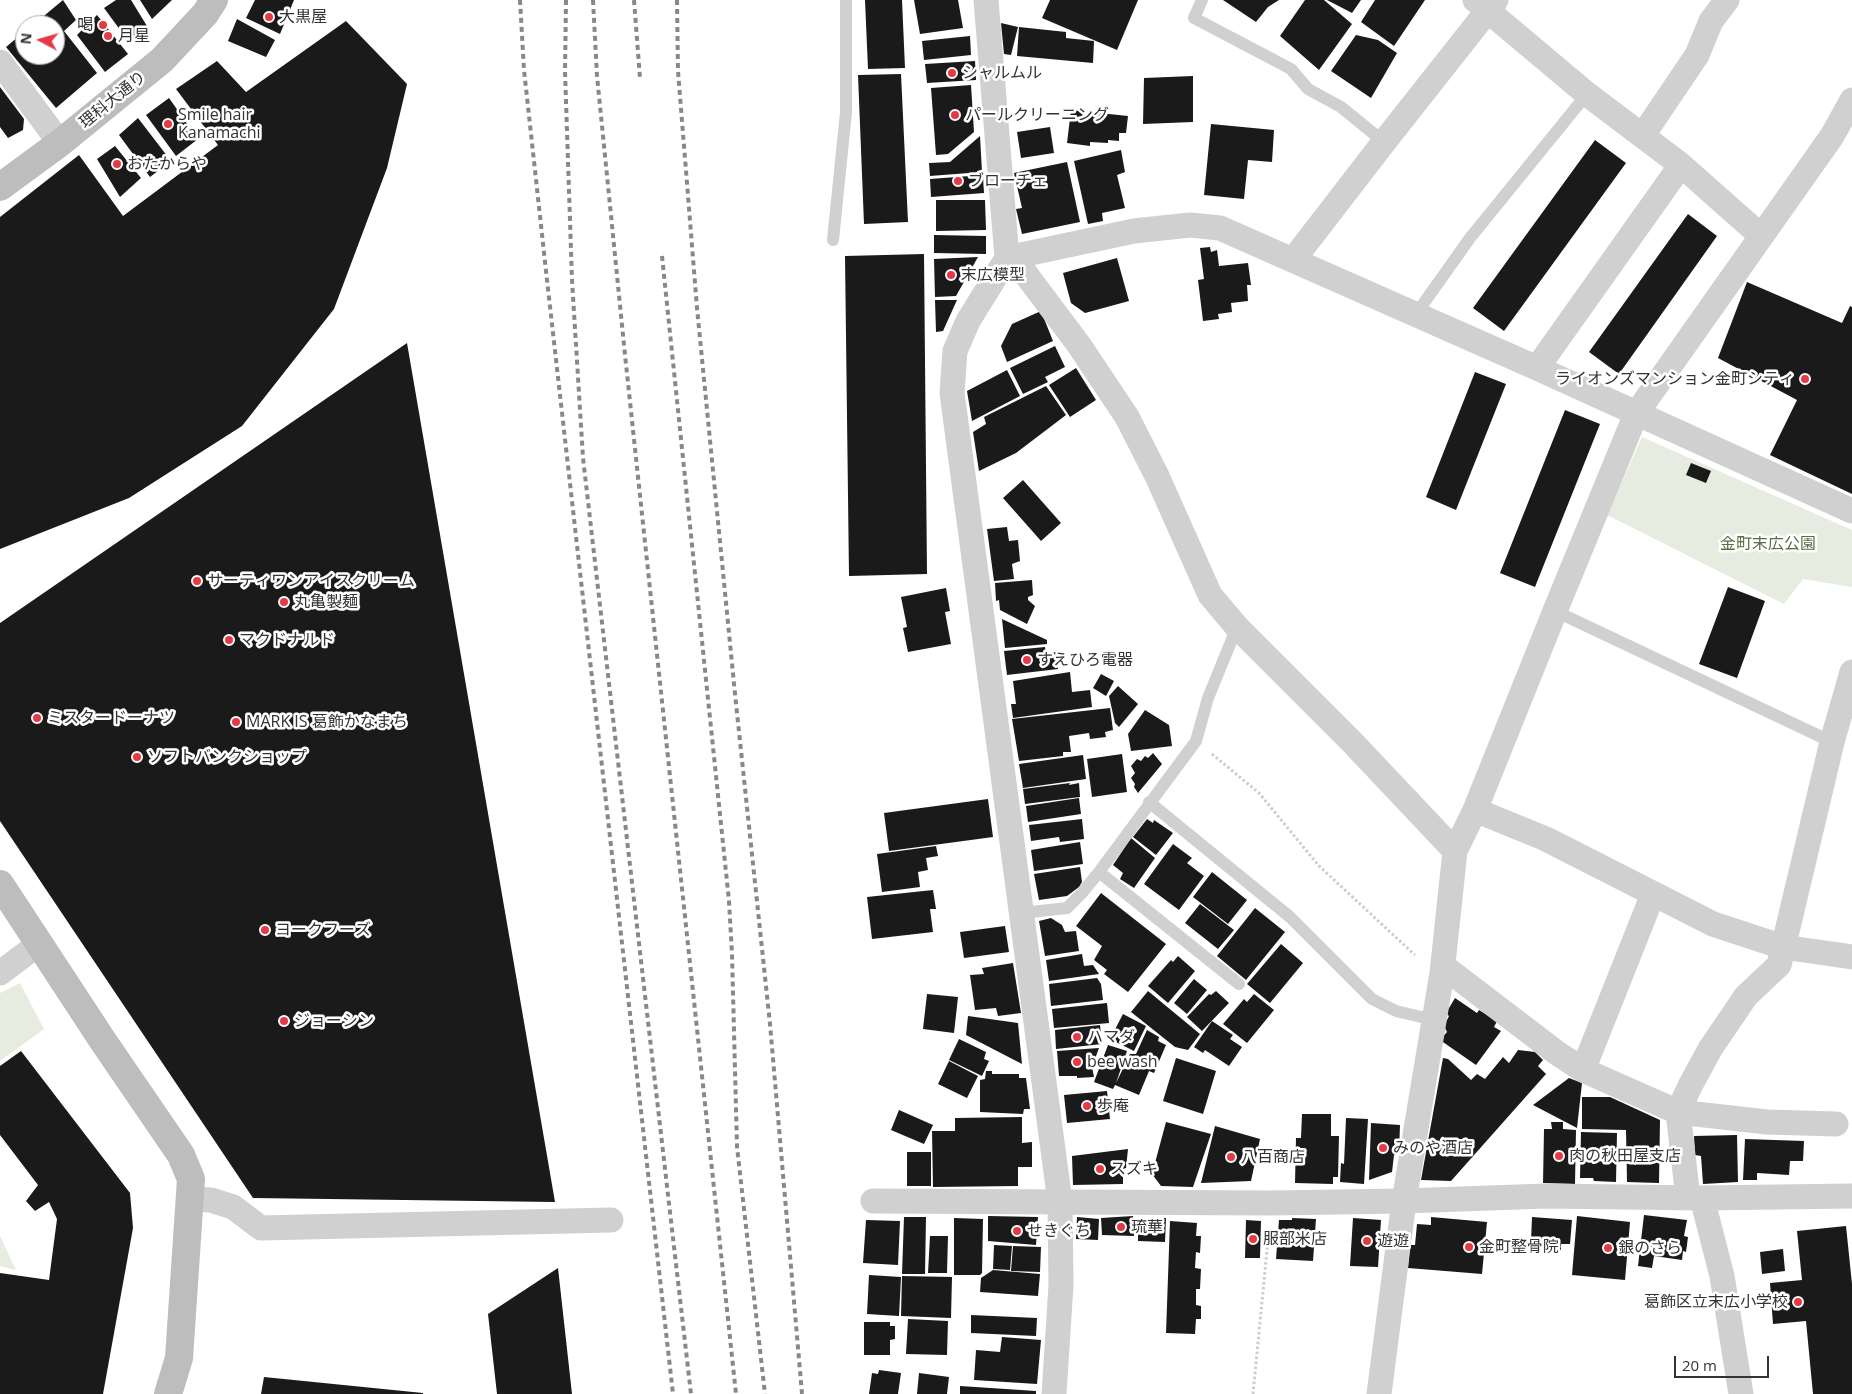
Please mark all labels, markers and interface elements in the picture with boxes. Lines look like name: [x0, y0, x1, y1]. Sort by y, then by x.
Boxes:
place label: 大黒屋: [279, 7, 327, 27]
marker: 大黒屋: [263, 11, 275, 23]
north arrow: [15, 15, 65, 65]
place label: 喝: [77, 15, 93, 35]
marker: 喝: [97, 19, 109, 31]
place label: 月星: [118, 26, 150, 46]
marker: 月星: [102, 30, 114, 42]
text: N: [16, 32, 36, 45]
place label: シャルムル: [962, 63, 1042, 83]
street label: 理科大通り: [76, 67, 150, 133]
marker: シャルムル: [946, 67, 958, 79]
place label: Smile hair Kanamachi: [178, 105, 261, 143]
place label: パールクリーニング: [965, 105, 1109, 125]
marker: パールクリーニング: [949, 109, 961, 121]
marker: Smile hair Kanamachi: [162, 118, 174, 130]
place label: おたからや: [127, 154, 207, 174]
marker: おたからや: [111, 158, 123, 170]
place label: ブローチェ: [968, 171, 1048, 191]
marker: ブローチェ: [952, 175, 964, 187]
place label: 末広模型: [961, 265, 1025, 285]
marker: 末広模型: [945, 269, 957, 281]
place label: ライオンズマンション金町シティ: [1555, 369, 1795, 389]
marker: ライオンズマンション金町シティ: [1799, 373, 1811, 385]
park label: 金町末広公園: [1720, 534, 1816, 554]
place label: サーティワンアイスクリーム: [207, 571, 415, 591]
marker: サーティワンアイスクリーム: [191, 575, 203, 587]
place label: 丸亀製麺: [294, 592, 358, 612]
marker: 丸亀製麺: [278, 596, 290, 608]
place label: マクドナルド: [239, 630, 335, 650]
marker: マクドナルド: [223, 634, 235, 646]
place label: すえひろ電器: [1037, 650, 1133, 670]
marker: すえひろ電器: [1021, 654, 1033, 666]
place label: ミスタードーナツ: [47, 708, 175, 728]
marker: ミスタードーナツ: [31, 712, 43, 724]
place label: MARK IS 葛飾かなまち: [246, 712, 408, 732]
marker: MARK IS 葛飾かなまち: [230, 716, 242, 728]
place label: ソフトバンクショップ: [147, 747, 307, 767]
marker: ソフトバンクショップ: [131, 751, 143, 763]
place label: ヨークフーズ: [275, 920, 371, 940]
marker: ヨークフーズ: [259, 924, 271, 936]
place label: ジョーシン: [294, 1011, 374, 1031]
marker: ジョーシン: [278, 1015, 290, 1027]
place label: ハマダ: [1087, 1027, 1135, 1047]
marker: ハマダ: [1071, 1031, 1083, 1043]
place label: bee wash: [1087, 1052, 1158, 1072]
marker: bee wash: [1071, 1056, 1083, 1068]
place label: 歩庵: [1097, 1096, 1129, 1116]
marker: 歩庵: [1081, 1100, 1093, 1112]
place label: みのや酒店: [1393, 1138, 1473, 1158]
marker: みのや酒店: [1377, 1142, 1389, 1154]
place label: 肉の秋田屋支店: [1569, 1146, 1681, 1166]
place label: 八百商店: [1241, 1147, 1305, 1167]
marker: 肉の秋田屋支店: [1553, 1150, 1565, 1162]
marker: 八百商店: [1225, 1151, 1237, 1163]
place label: スズキ: [1110, 1159, 1158, 1179]
marker: スズキ: [1094, 1163, 1106, 1175]
place label: 琉華: [1131, 1217, 1163, 1237]
place label: せきぐち: [1027, 1221, 1091, 1241]
marker: 琉華: [1115, 1221, 1127, 1233]
marker: せきぐち: [1011, 1225, 1023, 1237]
place label: 服部米店: [1263, 1229, 1327, 1249]
place label: 遊遊: [1377, 1231, 1409, 1251]
marker: 服部米店: [1247, 1233, 1259, 1245]
marker: 遊遊: [1361, 1235, 1373, 1247]
place label: 金町整骨院: [1479, 1237, 1559, 1257]
place label: 銀のさら: [1618, 1238, 1682, 1258]
marker: 金町整骨院: [1463, 1241, 1475, 1253]
marker: 銀のさら: [1602, 1242, 1614, 1254]
place label: 葛飾区立末広小学校: [1644, 1292, 1788, 1312]
marker: 葛飾区立末広小学校: [1792, 1296, 1804, 1308]
scale bar: [1677, 1346, 1772, 1378]
text: 20 m: [1682, 1355, 1717, 1375]

